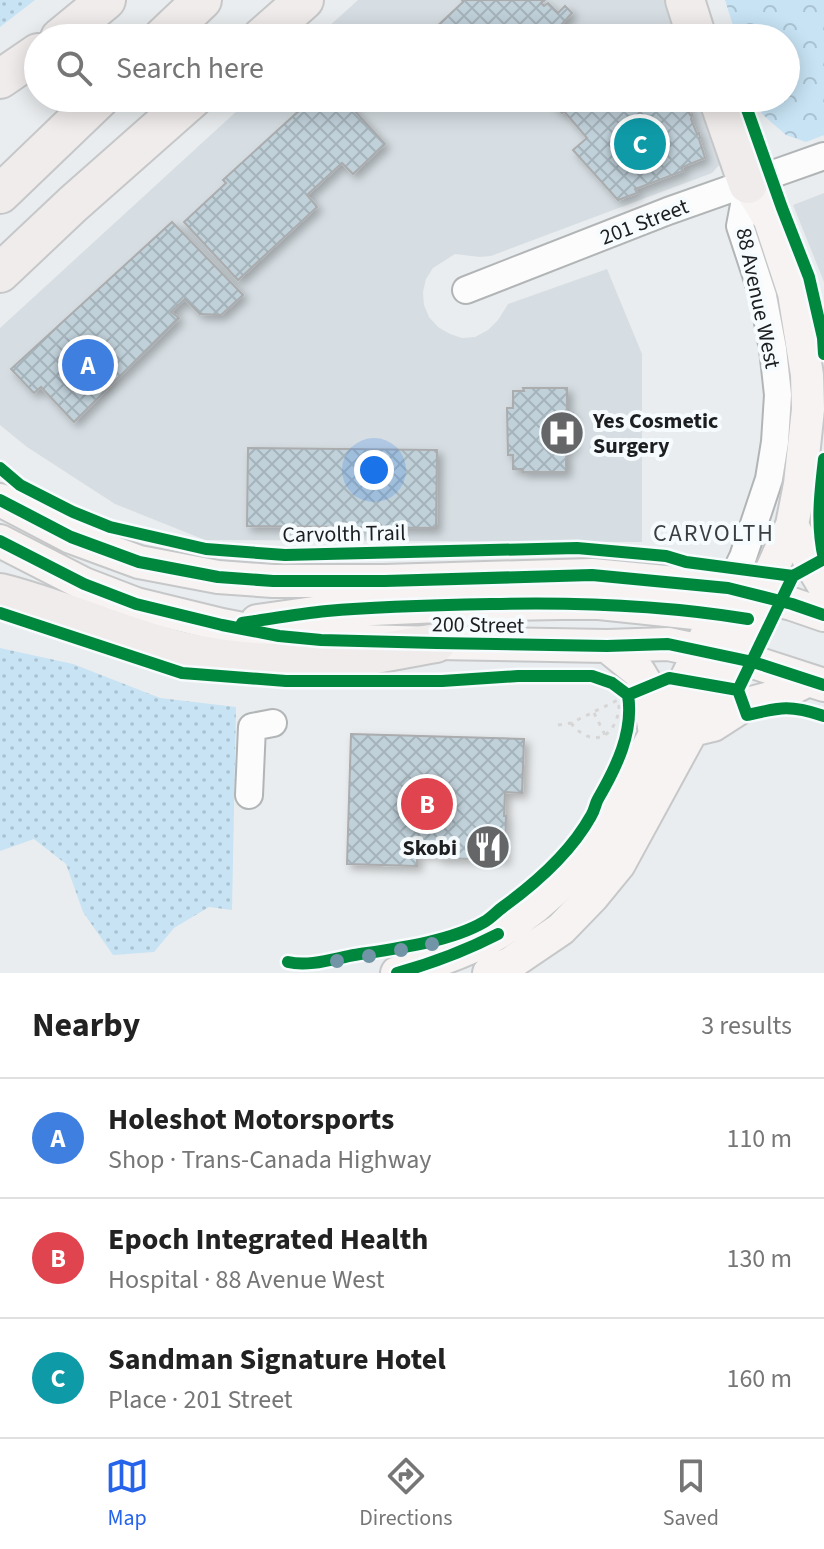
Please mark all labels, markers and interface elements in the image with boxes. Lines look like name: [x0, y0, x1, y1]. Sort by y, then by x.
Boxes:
search box: [24, 24, 800, 112]
icon: search: [52, 46, 96, 90]
text: Search here: [116, 47, 264, 90]
pin: C: [614, 114, 666, 174]
street label: 201 Street: [596, 190, 694, 253]
street label: 88 Avenue West: [728, 225, 789, 372]
pin: A: [62, 335, 114, 395]
place label: Yes Cosmetic Surgery: [592, 405, 718, 462]
hospital icon: Yes Cosmetic Surgery: [538, 409, 586, 457]
your location: [354, 450, 394, 490]
district label: CARVOLTH: [653, 516, 775, 551]
street label: Carvolth Trail: [282, 517, 406, 551]
street label: 200 Street: [432, 608, 525, 642]
pin: B: [401, 774, 453, 834]
restaurant icon: Skobi: [464, 823, 512, 871]
place label: Skobi: [402, 832, 457, 864]
text: Nearby: [32, 1001, 140, 1050]
text: 3 results: [701, 1007, 792, 1044]
text: Holeshot Motorsports: [108, 1098, 394, 1141]
text: A: [51, 1120, 65, 1157]
text: 110 m: [726, 1120, 792, 1157]
text: Shop · Trans-Canada Highway: [108, 1141, 431, 1178]
text: Epoch Integrated Health: [108, 1218, 428, 1261]
text: B: [50, 1240, 66, 1277]
text: 130 m: [726, 1240, 792, 1277]
text: Hospital · 88 Avenue West: [108, 1261, 384, 1298]
text: Sandman Signature Hotel: [108, 1338, 446, 1381]
text: C: [50, 1360, 66, 1397]
text: 160 m: [726, 1360, 792, 1397]
text: Place · 201 Street: [108, 1381, 293, 1418]
tab: Map: [105, 1454, 149, 1534]
tab: Directions: [359, 1454, 452, 1534]
tab: Saved: [663, 1454, 719, 1534]

